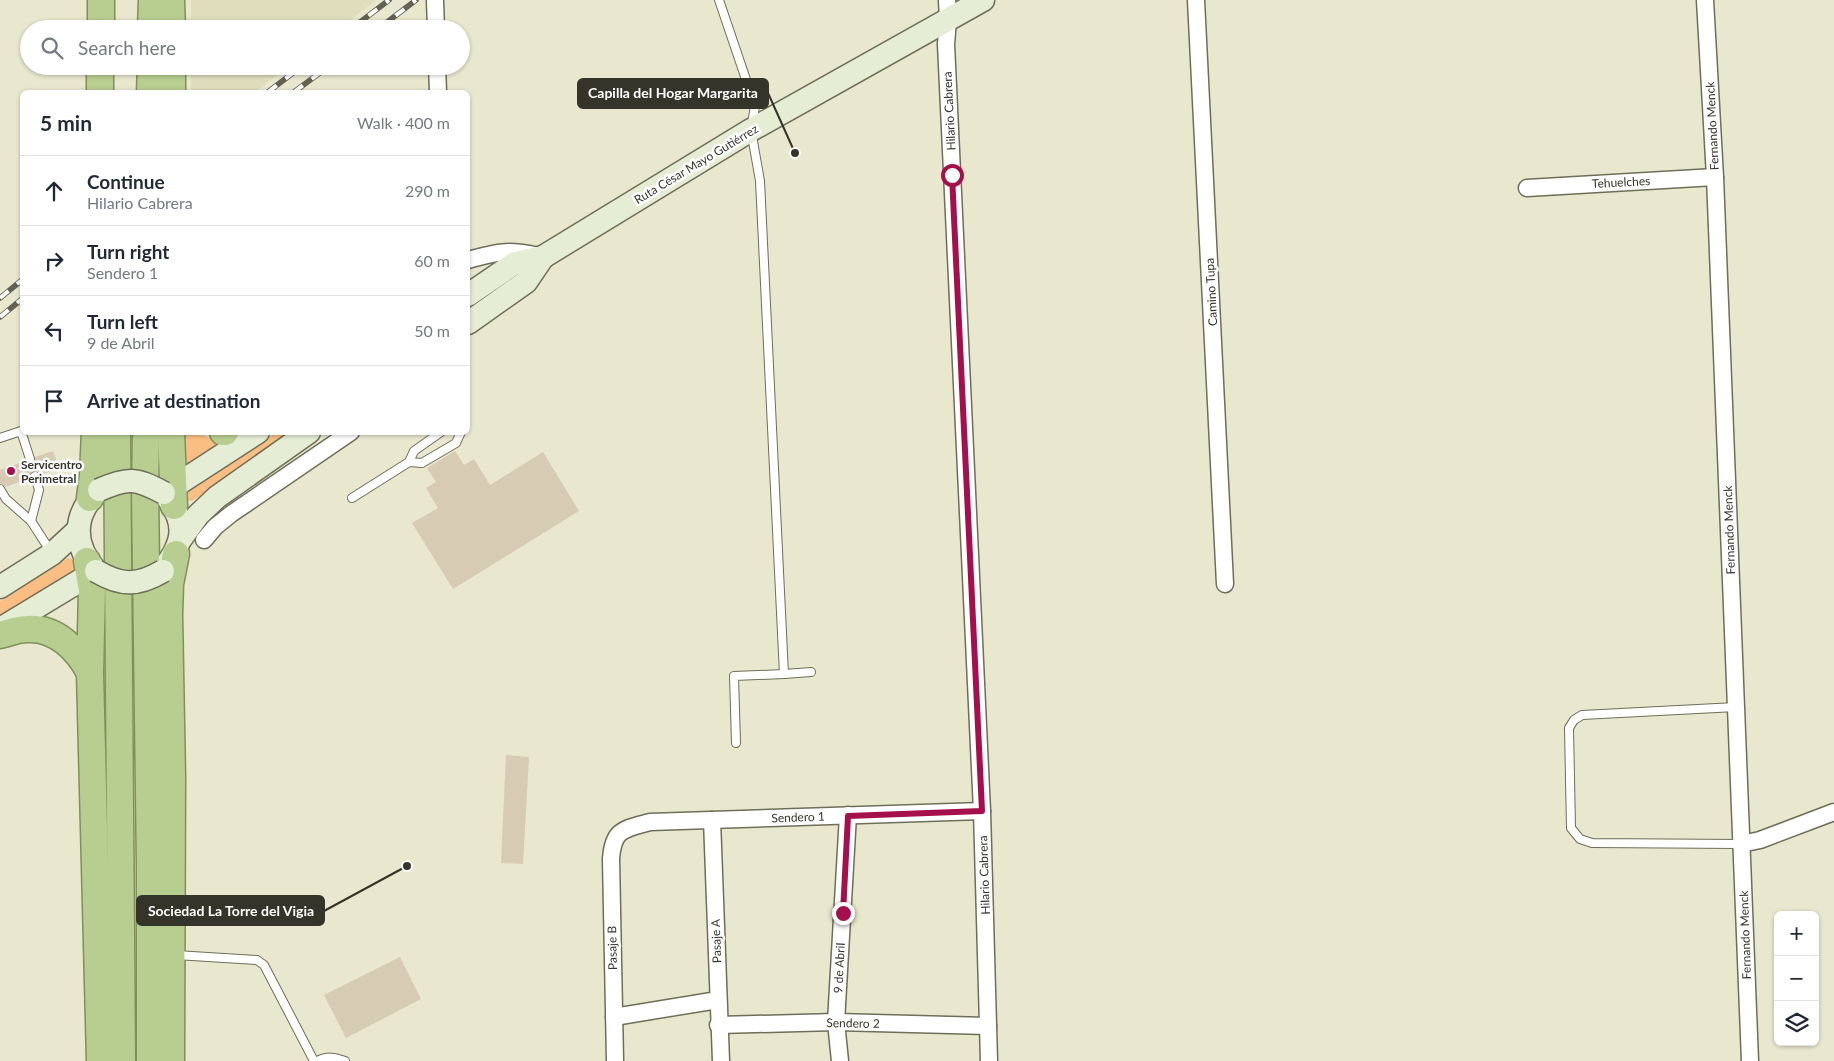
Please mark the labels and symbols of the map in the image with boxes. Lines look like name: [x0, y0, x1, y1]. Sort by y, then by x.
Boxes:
street label: Hilario Cabrera: [939, 71, 959, 151]
callout: Capilla del Hogar Margarita: [578, 79, 768, 108]
street label: Fernando Menck: [1702, 80, 1722, 171]
text: Capilla del Hogar Margarita: [588, 84, 758, 101]
street label: Ruta César Mayo Gutiérrez: [631, 121, 761, 207]
route start: [941, 164, 964, 187]
street label: Tehuelches: [1591, 173, 1651, 191]
street label: Camino Tupa: [1202, 258, 1220, 326]
place label: Servicentro Perimetral: [21, 457, 82, 486]
marker: Servicentro Perimetral: [5, 465, 17, 477]
street label: Fernando Menck: [1720, 485, 1738, 575]
street label: Sendero 1: [771, 809, 825, 825]
street label: Hilario Cabrera: [975, 835, 993, 915]
street label: Fernando Menck: [1736, 890, 1754, 980]
callout: Sociedad La Torre del Vigia: [137, 896, 324, 925]
text: Sociedad La Torre del Vigia: [148, 902, 314, 919]
route end: [832, 902, 855, 925]
street label: Pasaje A: [708, 918, 724, 963]
street label: Pasaje B: [604, 926, 620, 970]
street label: 9 de Abril: [830, 942, 848, 994]
street label: Sendero 2: [826, 1015, 880, 1031]

